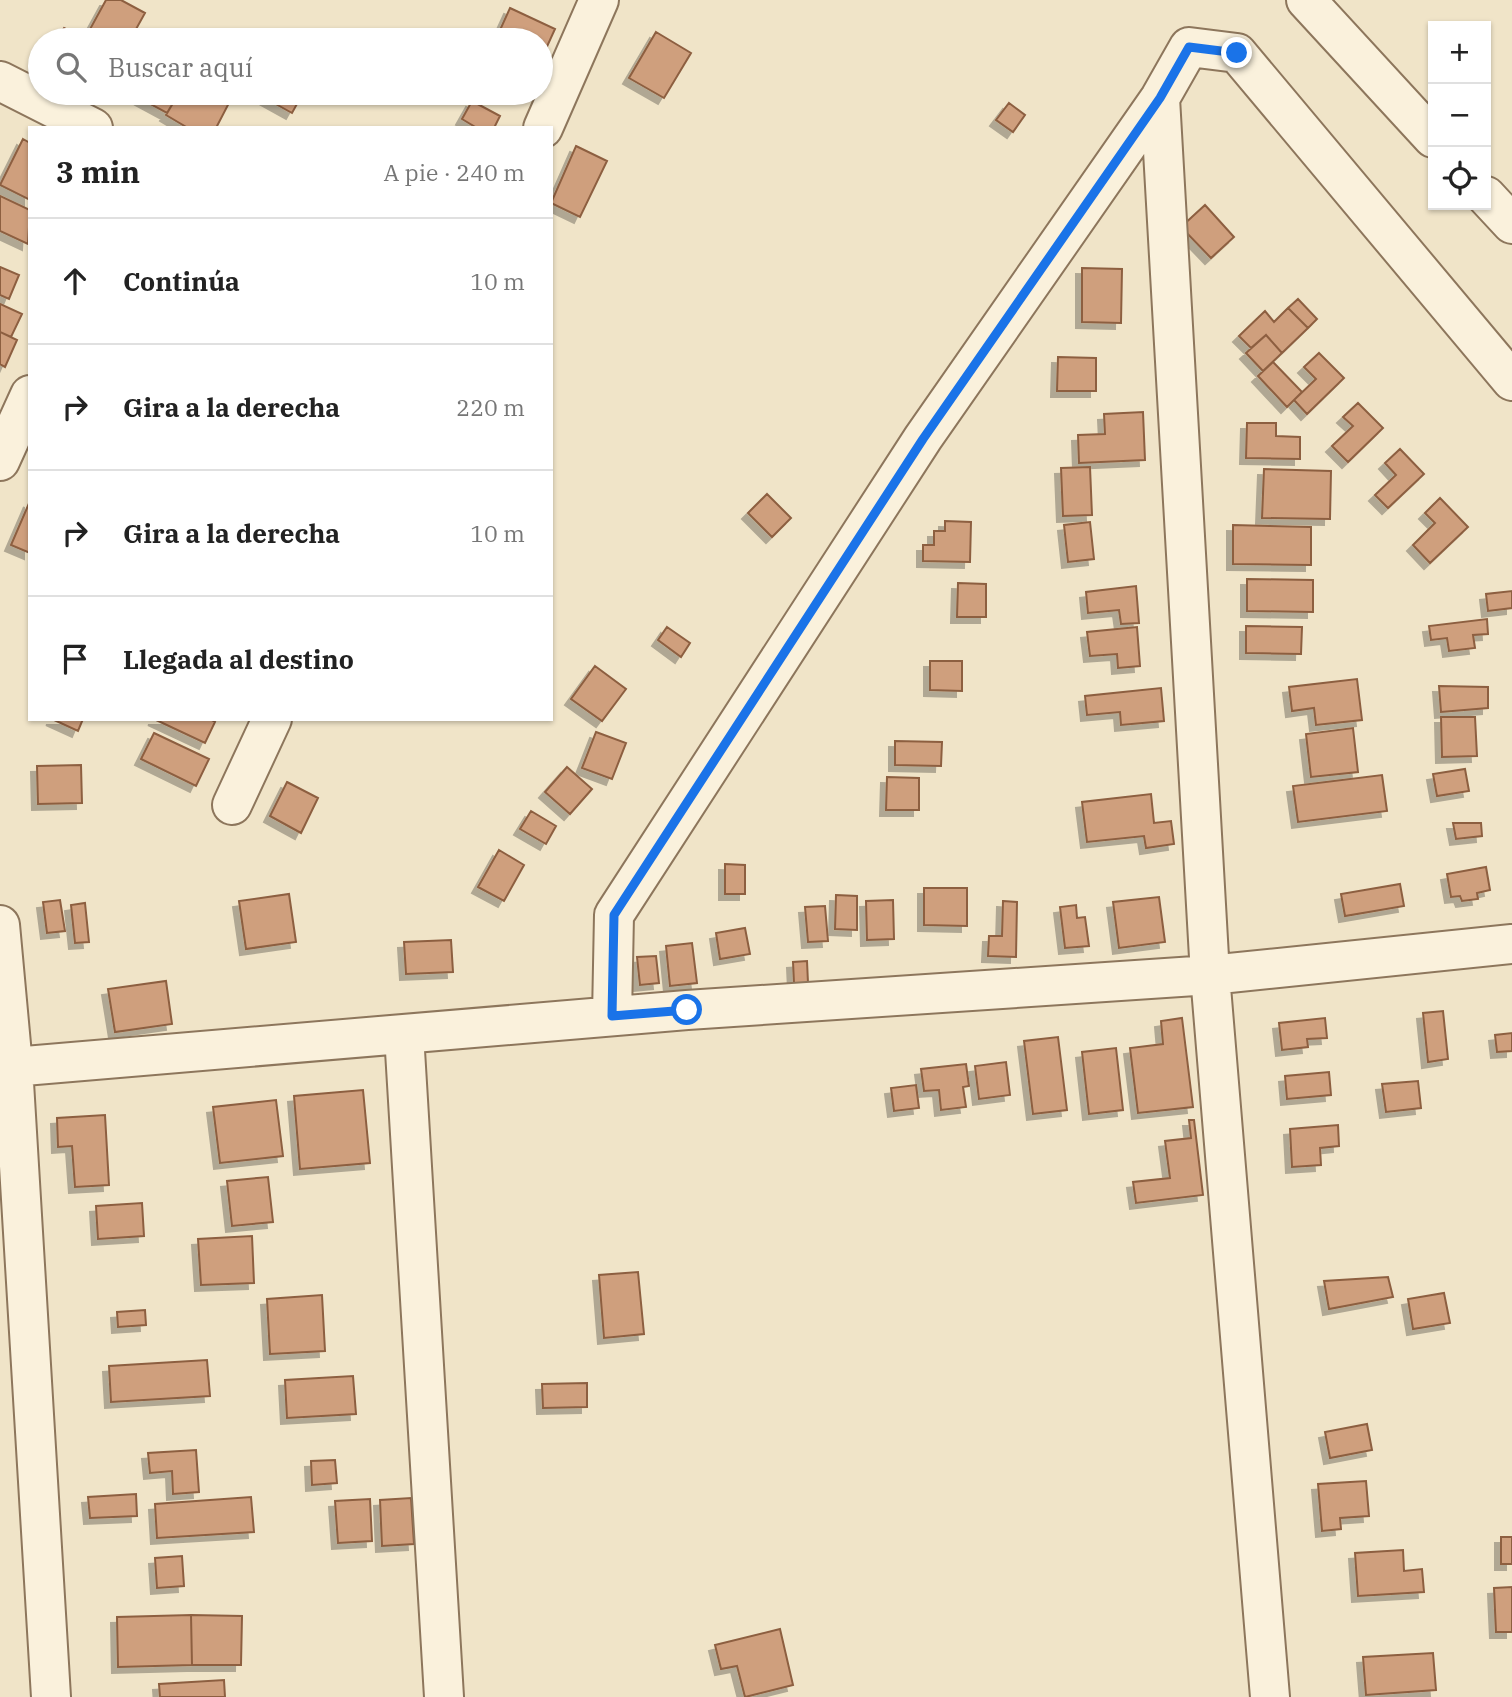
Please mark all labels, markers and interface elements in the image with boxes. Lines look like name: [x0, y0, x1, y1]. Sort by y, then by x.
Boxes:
map controls: [1428, 21, 1491, 210]
button: +: [1428, 21, 1491, 84]
search box: [28, 28, 553, 105]
route end: [1221, 37, 1252, 68]
icon: search: [52, 48, 90, 86]
text: Buscar aquí: [108, 50, 253, 84]
button: −: [1428, 84, 1491, 147]
button: locate: [1428, 147, 1491, 210]
text: 3 min: [56, 152, 140, 191]
text: A pie · 240 m: [383, 157, 525, 187]
icon: ahead: [56, 262, 94, 300]
text: Continúa: [123, 264, 240, 298]
text: 10 m: [470, 266, 525, 296]
icon: right: [56, 388, 94, 426]
text: Gira a la derecha: [123, 390, 340, 424]
text: 220 m: [456, 392, 525, 422]
icon: right: [56, 514, 94, 552]
text: Gira a la derecha: [123, 516, 340, 550]
text: 10 m: [470, 518, 525, 548]
icon: arrive: [56, 640, 94, 678]
text: Llegada al destino: [123, 642, 354, 676]
route start: [671, 994, 702, 1025]

